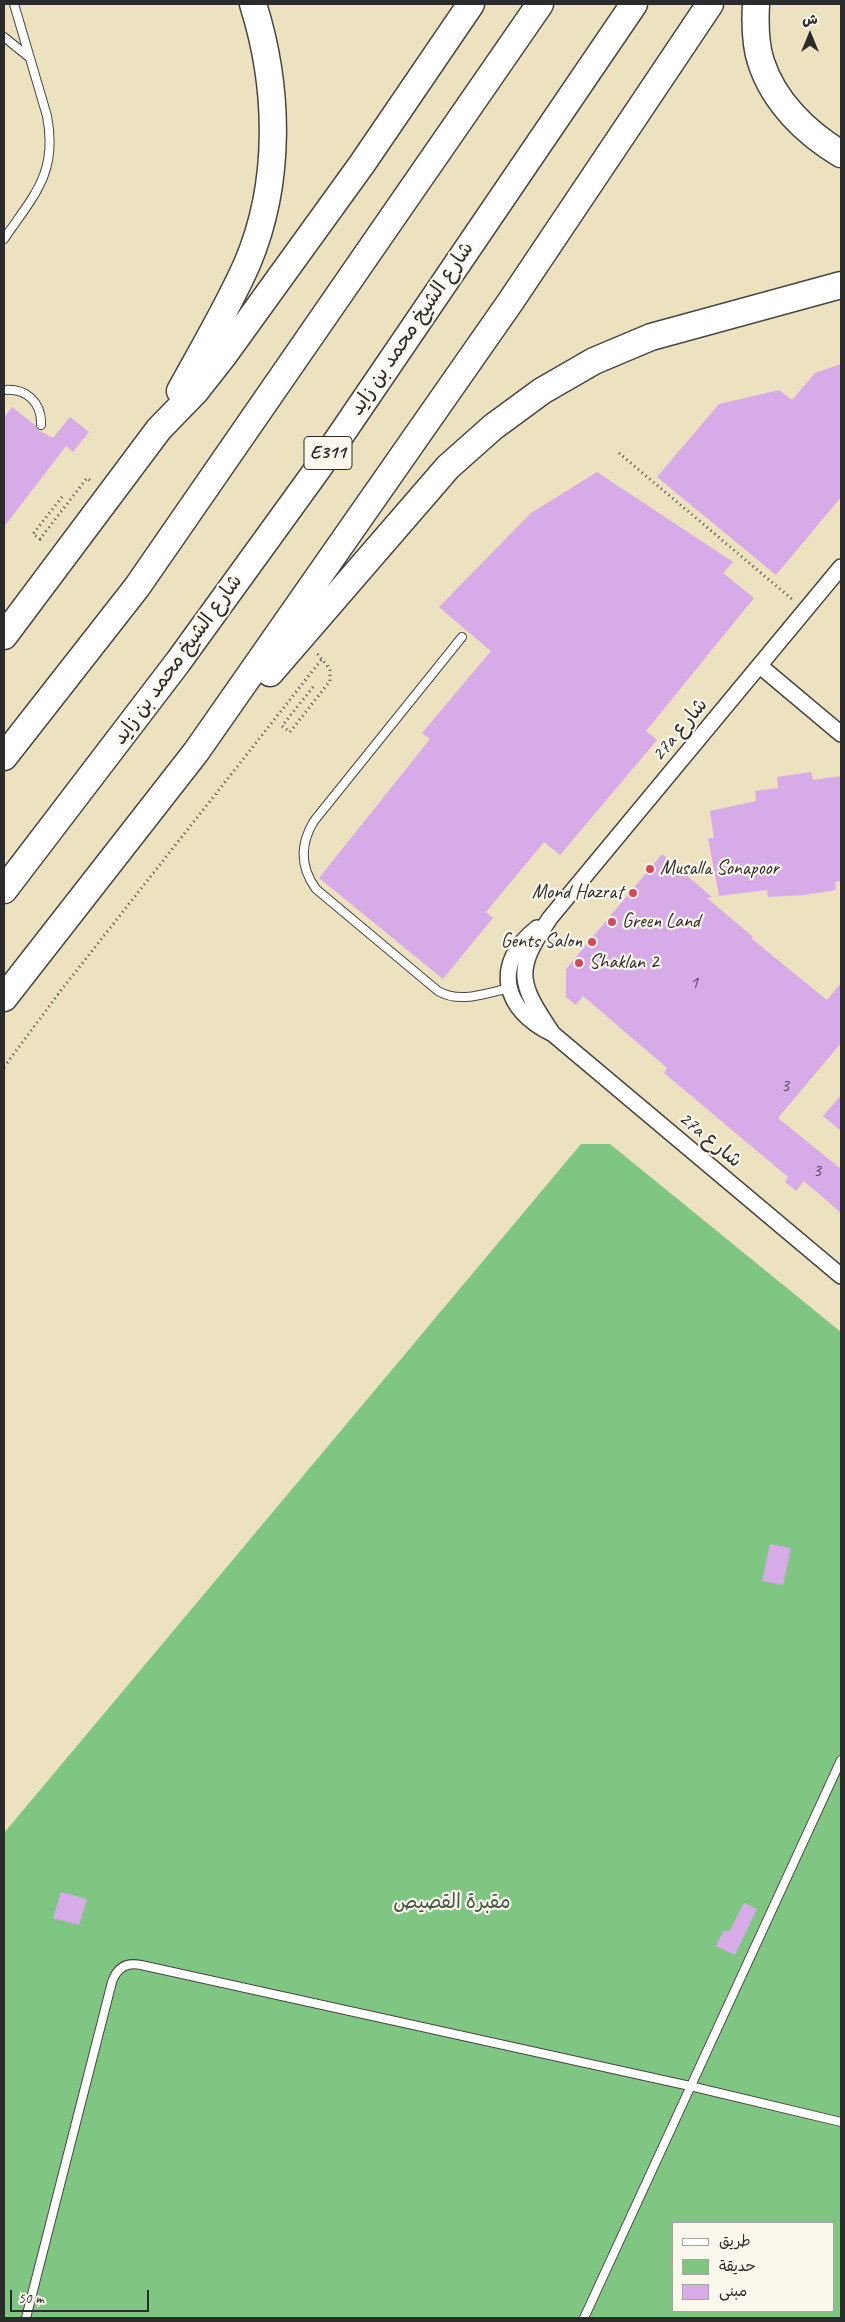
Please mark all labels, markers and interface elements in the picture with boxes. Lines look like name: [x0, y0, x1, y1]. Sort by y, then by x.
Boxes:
north arrow: [785, 10, 835, 60]
text: ش: [802, 11, 818, 28]
street label: شارع الشيخ محمد بن زايد: [345, 237, 479, 421]
road number: E311: [304, 436, 352, 469]
street label: شارع الشيخ محمد بن زايد: [108, 570, 248, 750]
street label: 27a شارع: [647, 694, 713, 766]
place label: Musalla Sonapoor: [660, 857, 779, 881]
marker: Musalla Sonapoor: [644, 863, 656, 875]
place label: Mond Hazrat: [532, 881, 623, 905]
marker: Mond Hazrat: [627, 887, 639, 899]
place label: Green Land: [622, 910, 700, 934]
marker: Green Land: [606, 916, 618, 928]
place label: Gents Salon: [501, 930, 582, 954]
marker: Gents Salon: [586, 936, 598, 948]
place label: Shaklan 2: [589, 951, 659, 975]
marker: Shaklan 2: [573, 957, 585, 969]
house number: 1: [690, 972, 698, 994]
house number: 3: [781, 1075, 789, 1097]
street label: 27a شارع: [674, 1107, 746, 1173]
house number: 3: [813, 1160, 821, 1182]
park label: مقبرة القصيص: [393, 1891, 511, 1915]
legend: [672, 2222, 835, 2312]
text: طريق: [719, 2232, 751, 2251]
text: حديقة: [719, 2257, 756, 2276]
scale bar: [12, 2280, 151, 2312]
text: مبنى: [719, 2282, 747, 2301]
text: 50 m: [18, 2289, 44, 2308]

